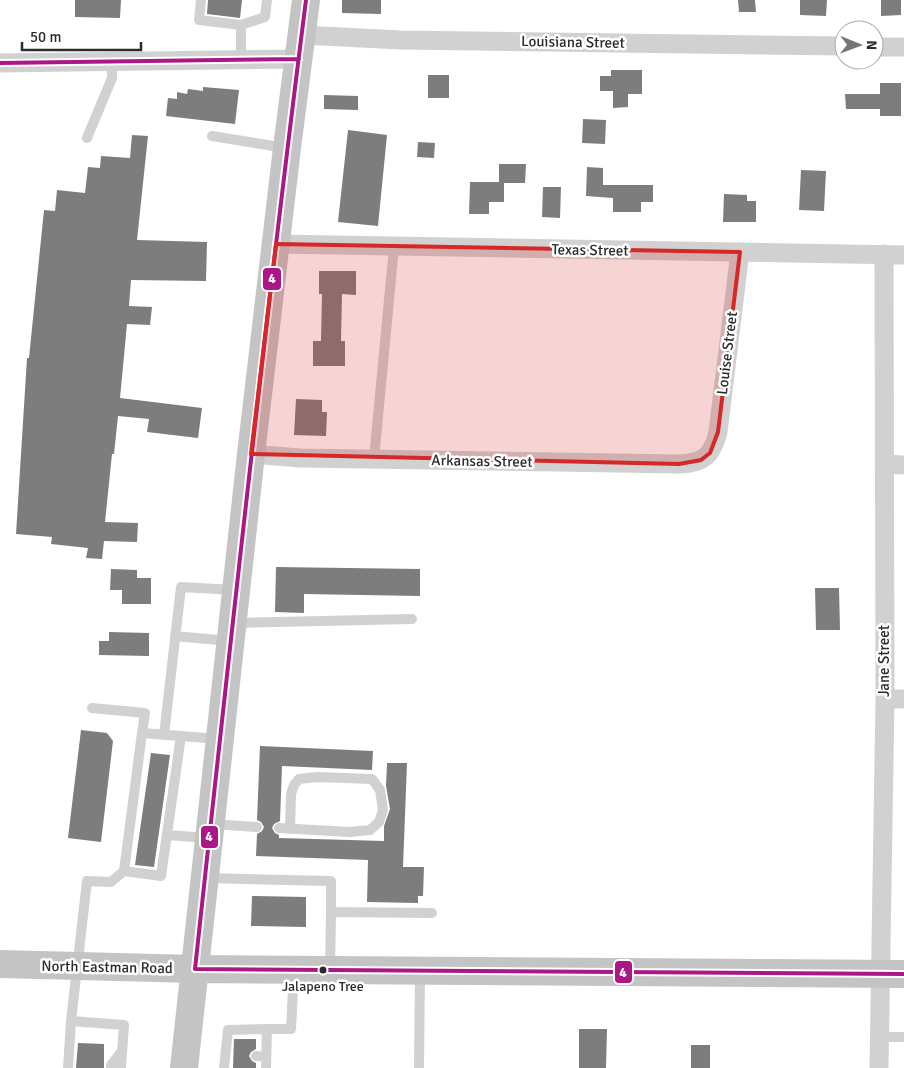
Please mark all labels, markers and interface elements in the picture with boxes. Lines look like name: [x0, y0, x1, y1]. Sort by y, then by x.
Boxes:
scale bar: [22, 20, 141, 52]
north arrow: [834, 20, 884, 70]
text: 50 m: [30, 28, 61, 46]
street label: Louisiana Street: [521, 32, 625, 52]
text: N: [863, 40, 880, 50]
street label: Texas Street: [551, 240, 629, 260]
line badge: 4: [262, 267, 282, 291]
text: 4: [268, 270, 276, 287]
street label: Louise Street: [713, 310, 741, 396]
street label: Arkansas Street: [431, 451, 533, 471]
street label: Jane Street: [875, 625, 893, 697]
line badge: 4: [200, 825, 219, 849]
text: 4: [205, 828, 213, 845]
street label: North Eastman Road: [41, 957, 173, 977]
line badge: 4: [614, 960, 633, 984]
text: 4: [619, 964, 627, 981]
marker: Jalapeno Tree: [318, 965, 328, 975]
place label: Jalapeno Tree: [282, 978, 364, 995]

